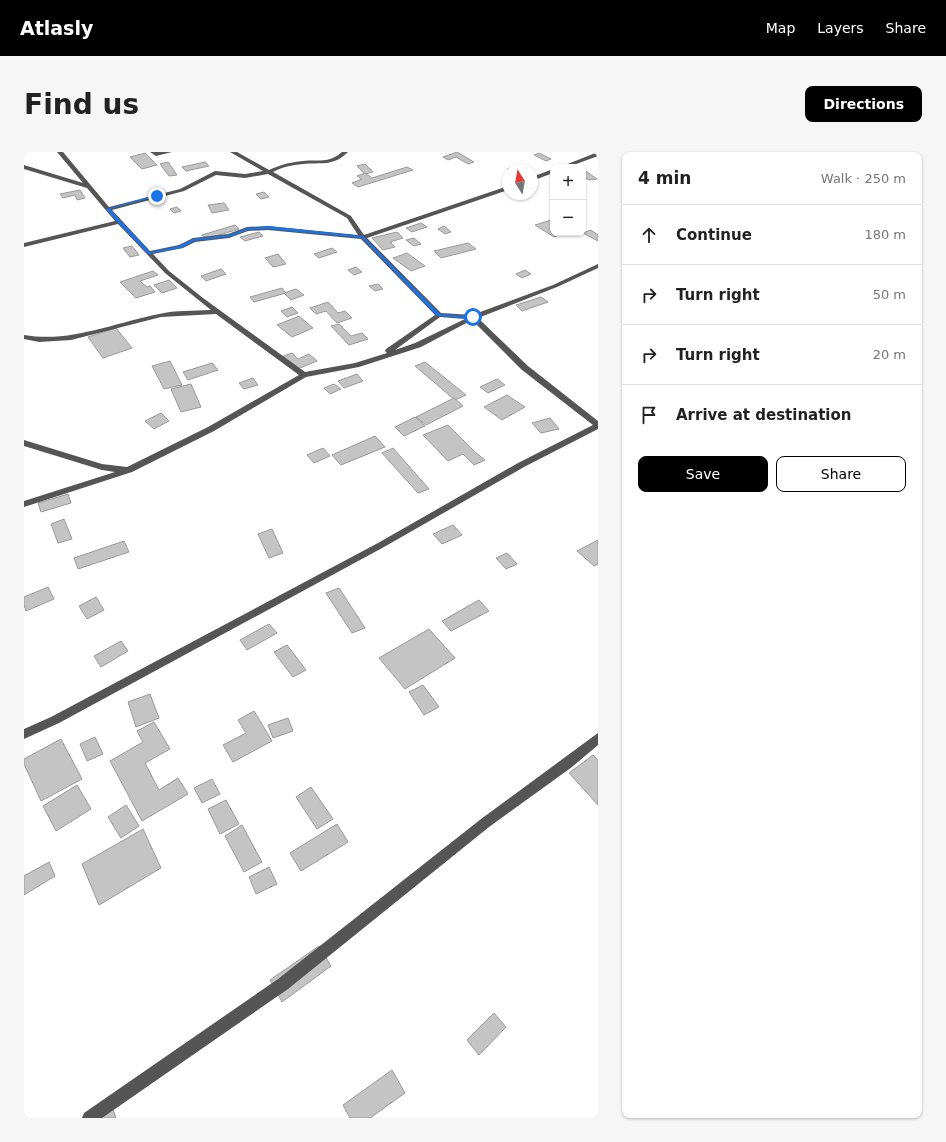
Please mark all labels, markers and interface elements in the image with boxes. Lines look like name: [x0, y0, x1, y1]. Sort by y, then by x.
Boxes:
text: Atlasly: [20, 17, 93, 39]
text: Map: [766, 20, 795, 36]
text: Layers: [817, 20, 864, 36]
text: Share: [886, 20, 926, 36]
button: Directions: [805, 86, 922, 122]
text: Find us: [24, 88, 139, 121]
north arrow: [502, 164, 538, 200]
map controls: [550, 164, 586, 236]
button: +: [550, 164, 586, 200]
text: 4 min: [638, 168, 691, 188]
text: Walk · 250 m: [821, 171, 906, 186]
route end: [148, 187, 166, 205]
button: −: [550, 200, 586, 236]
icon: ahead: [638, 224, 660, 246]
text: Continue: [676, 226, 752, 244]
text: 180 m: [864, 227, 906, 242]
icon: right: [638, 284, 660, 306]
text: Turn right: [676, 286, 760, 304]
text: 50 m: [873, 287, 906, 302]
route start: [464, 308, 482, 326]
icon: right: [638, 344, 660, 366]
text: Turn right: [676, 346, 760, 364]
text: 20 m: [873, 347, 906, 362]
icon: arrive: [638, 404, 660, 426]
text: Arrive at destination: [676, 406, 851, 424]
button: Save: [638, 456, 768, 492]
button: Share: [776, 456, 906, 492]

